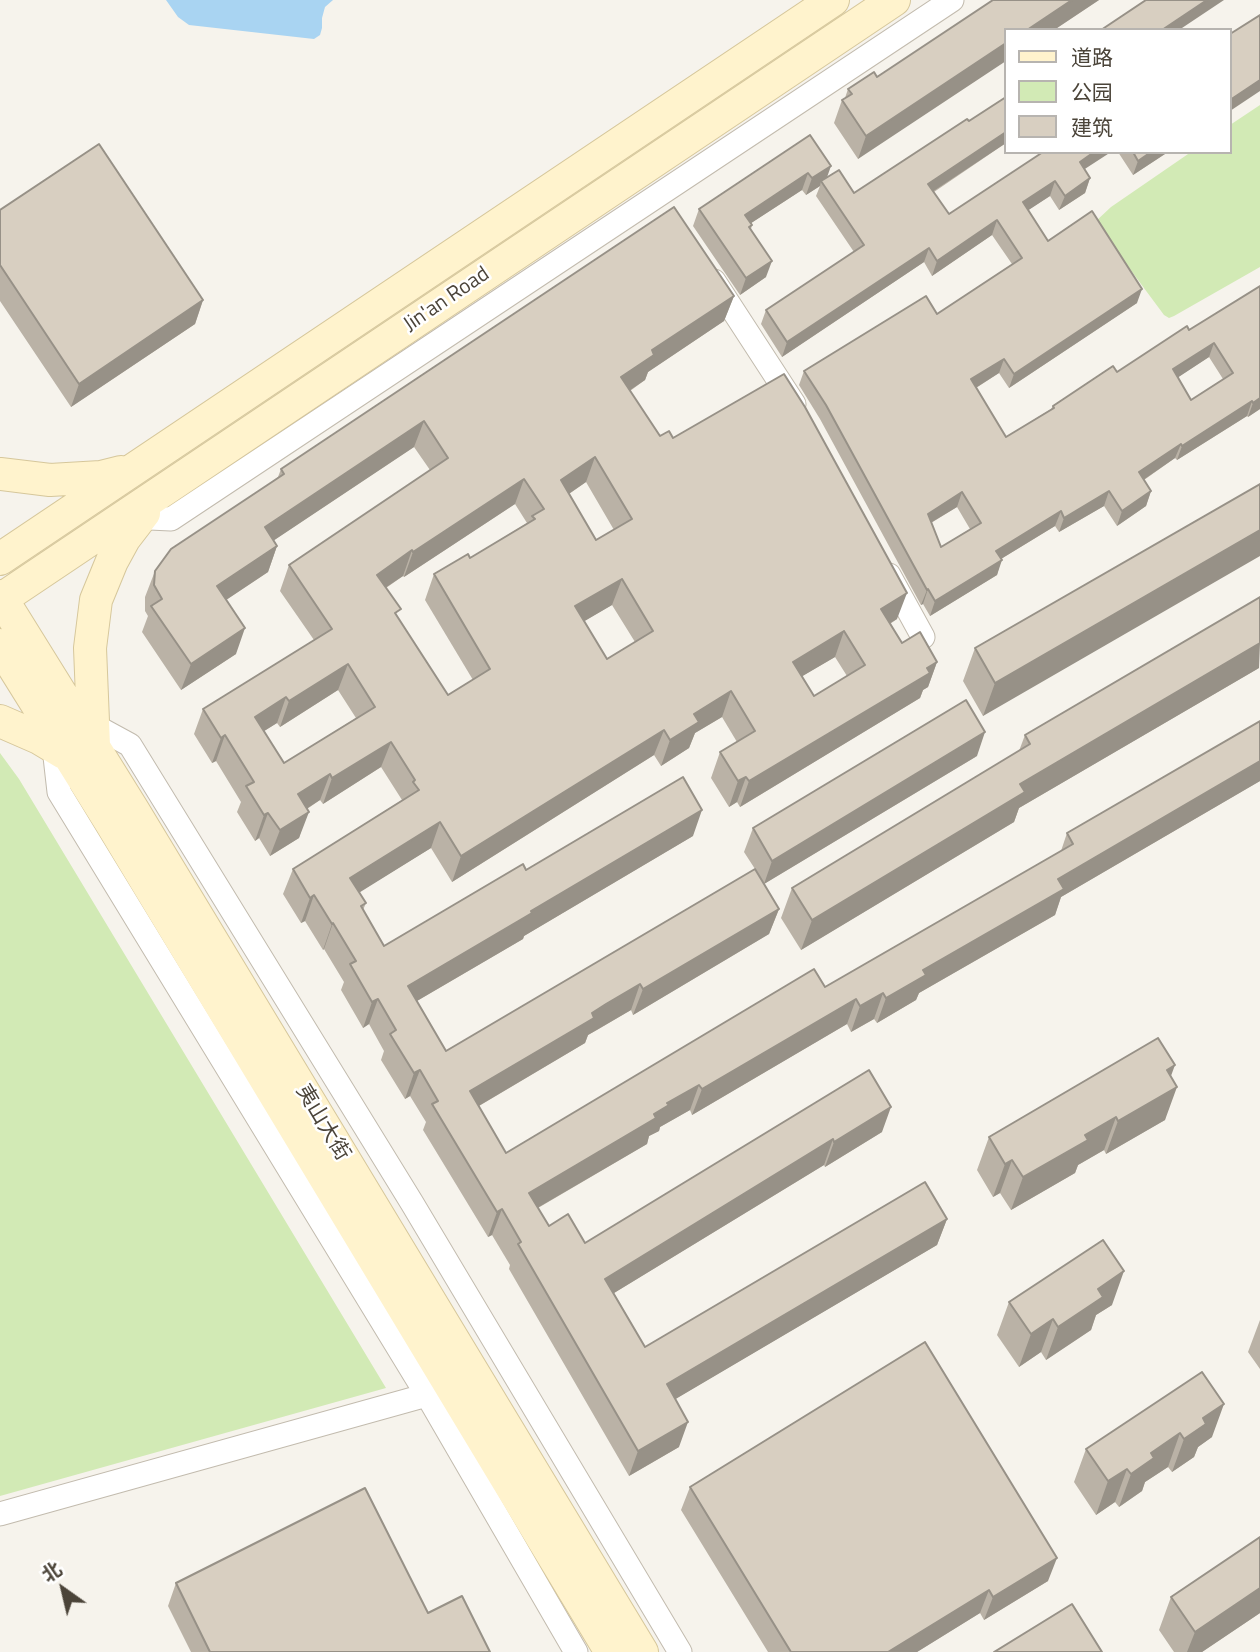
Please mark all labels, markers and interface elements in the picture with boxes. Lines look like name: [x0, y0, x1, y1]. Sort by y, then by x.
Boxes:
legend: [1004, 28, 1232, 154]
text: 道路: [1071, 41, 1113, 73]
text: 公园: [1071, 76, 1113, 108]
text: 建筑: [1071, 111, 1113, 143]
street label: Jin'an Road: [399, 262, 495, 338]
street label: 夷山大街: [290, 1081, 354, 1165]
north arrow: [28, 1554, 98, 1624]
text: 北: [35, 1554, 67, 1589]

